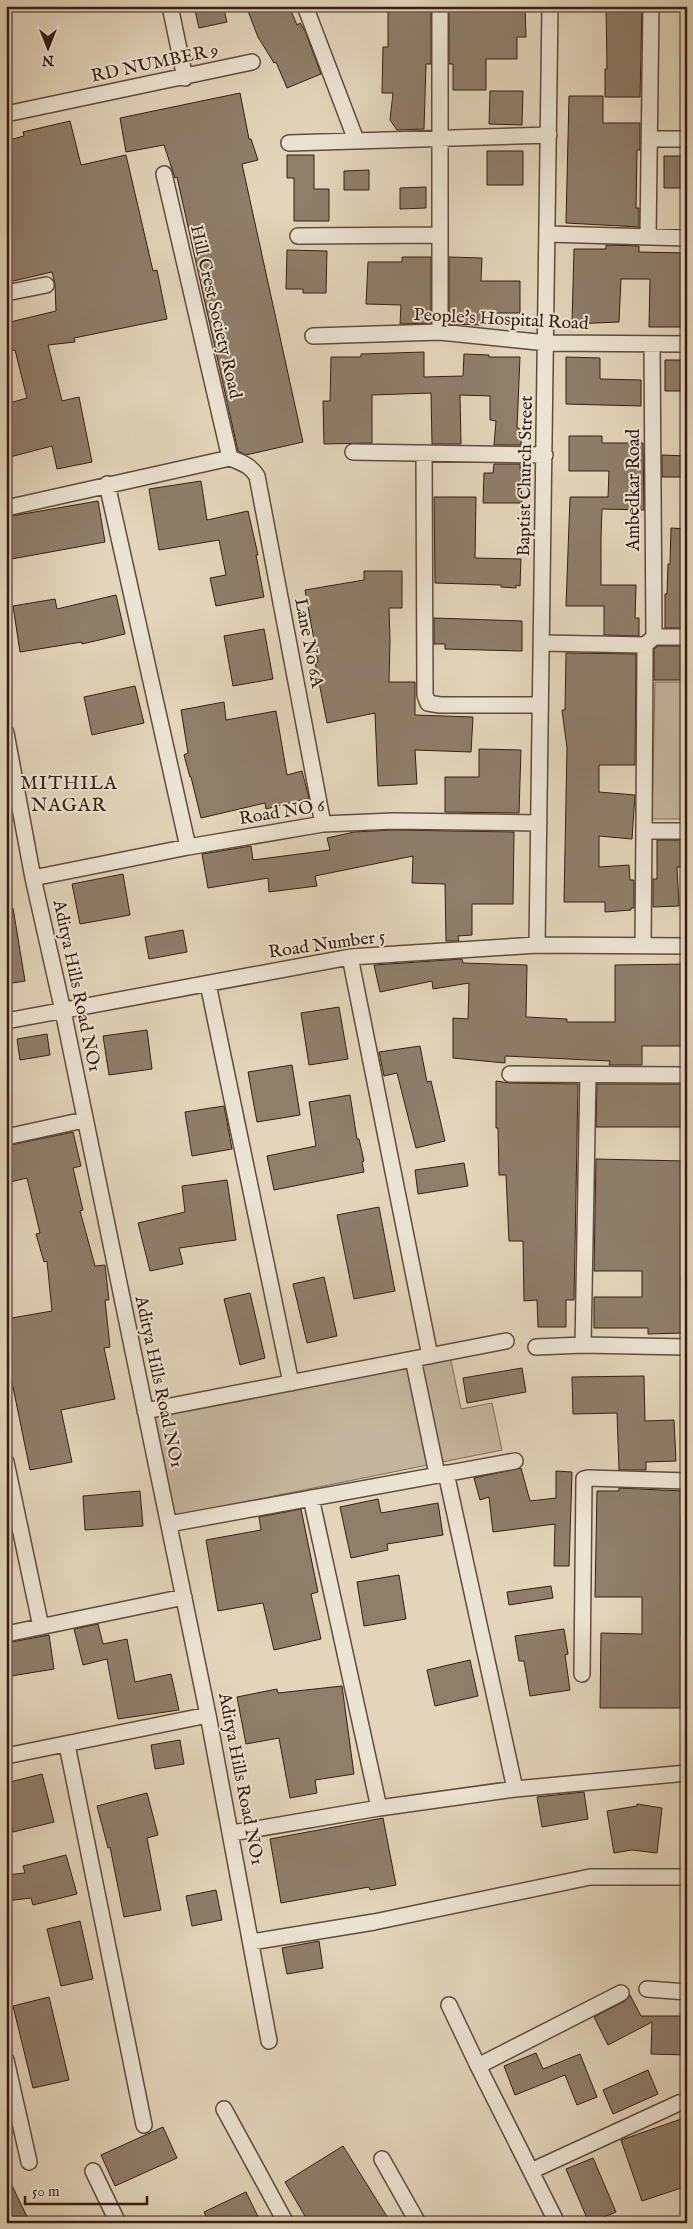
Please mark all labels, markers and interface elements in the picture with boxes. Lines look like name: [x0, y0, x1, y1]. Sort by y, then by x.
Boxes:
north arrow: [22, 22, 72, 72]
street label: RD NUMBER 9: [89, 39, 221, 89]
text: N: [42, 51, 55, 69]
street label: Hill Crest Society Road: [184, 223, 246, 401]
street label: People's Hospital Road: [413, 304, 589, 336]
street label: Baptist Church Street: [513, 395, 539, 557]
street label: Ambedkar Road: [623, 429, 646, 552]
street label: Lane No 6A: [288, 596, 328, 691]
district label: MITHILA NAGAR: [20, 772, 118, 818]
street label: Road NO 6: [238, 795, 327, 831]
street label: Aditya Hills Road NO1: [46, 897, 105, 1074]
street label: Road Number 5: [267, 925, 387, 965]
street label: Aditya Hills Road NO1: [128, 1293, 187, 1470]
street label: Aditya Hills Road NO1: [212, 1690, 268, 1867]
scale bar: [25, 2174, 148, 2206]
text: 50 m: [32, 2182, 60, 2201]

